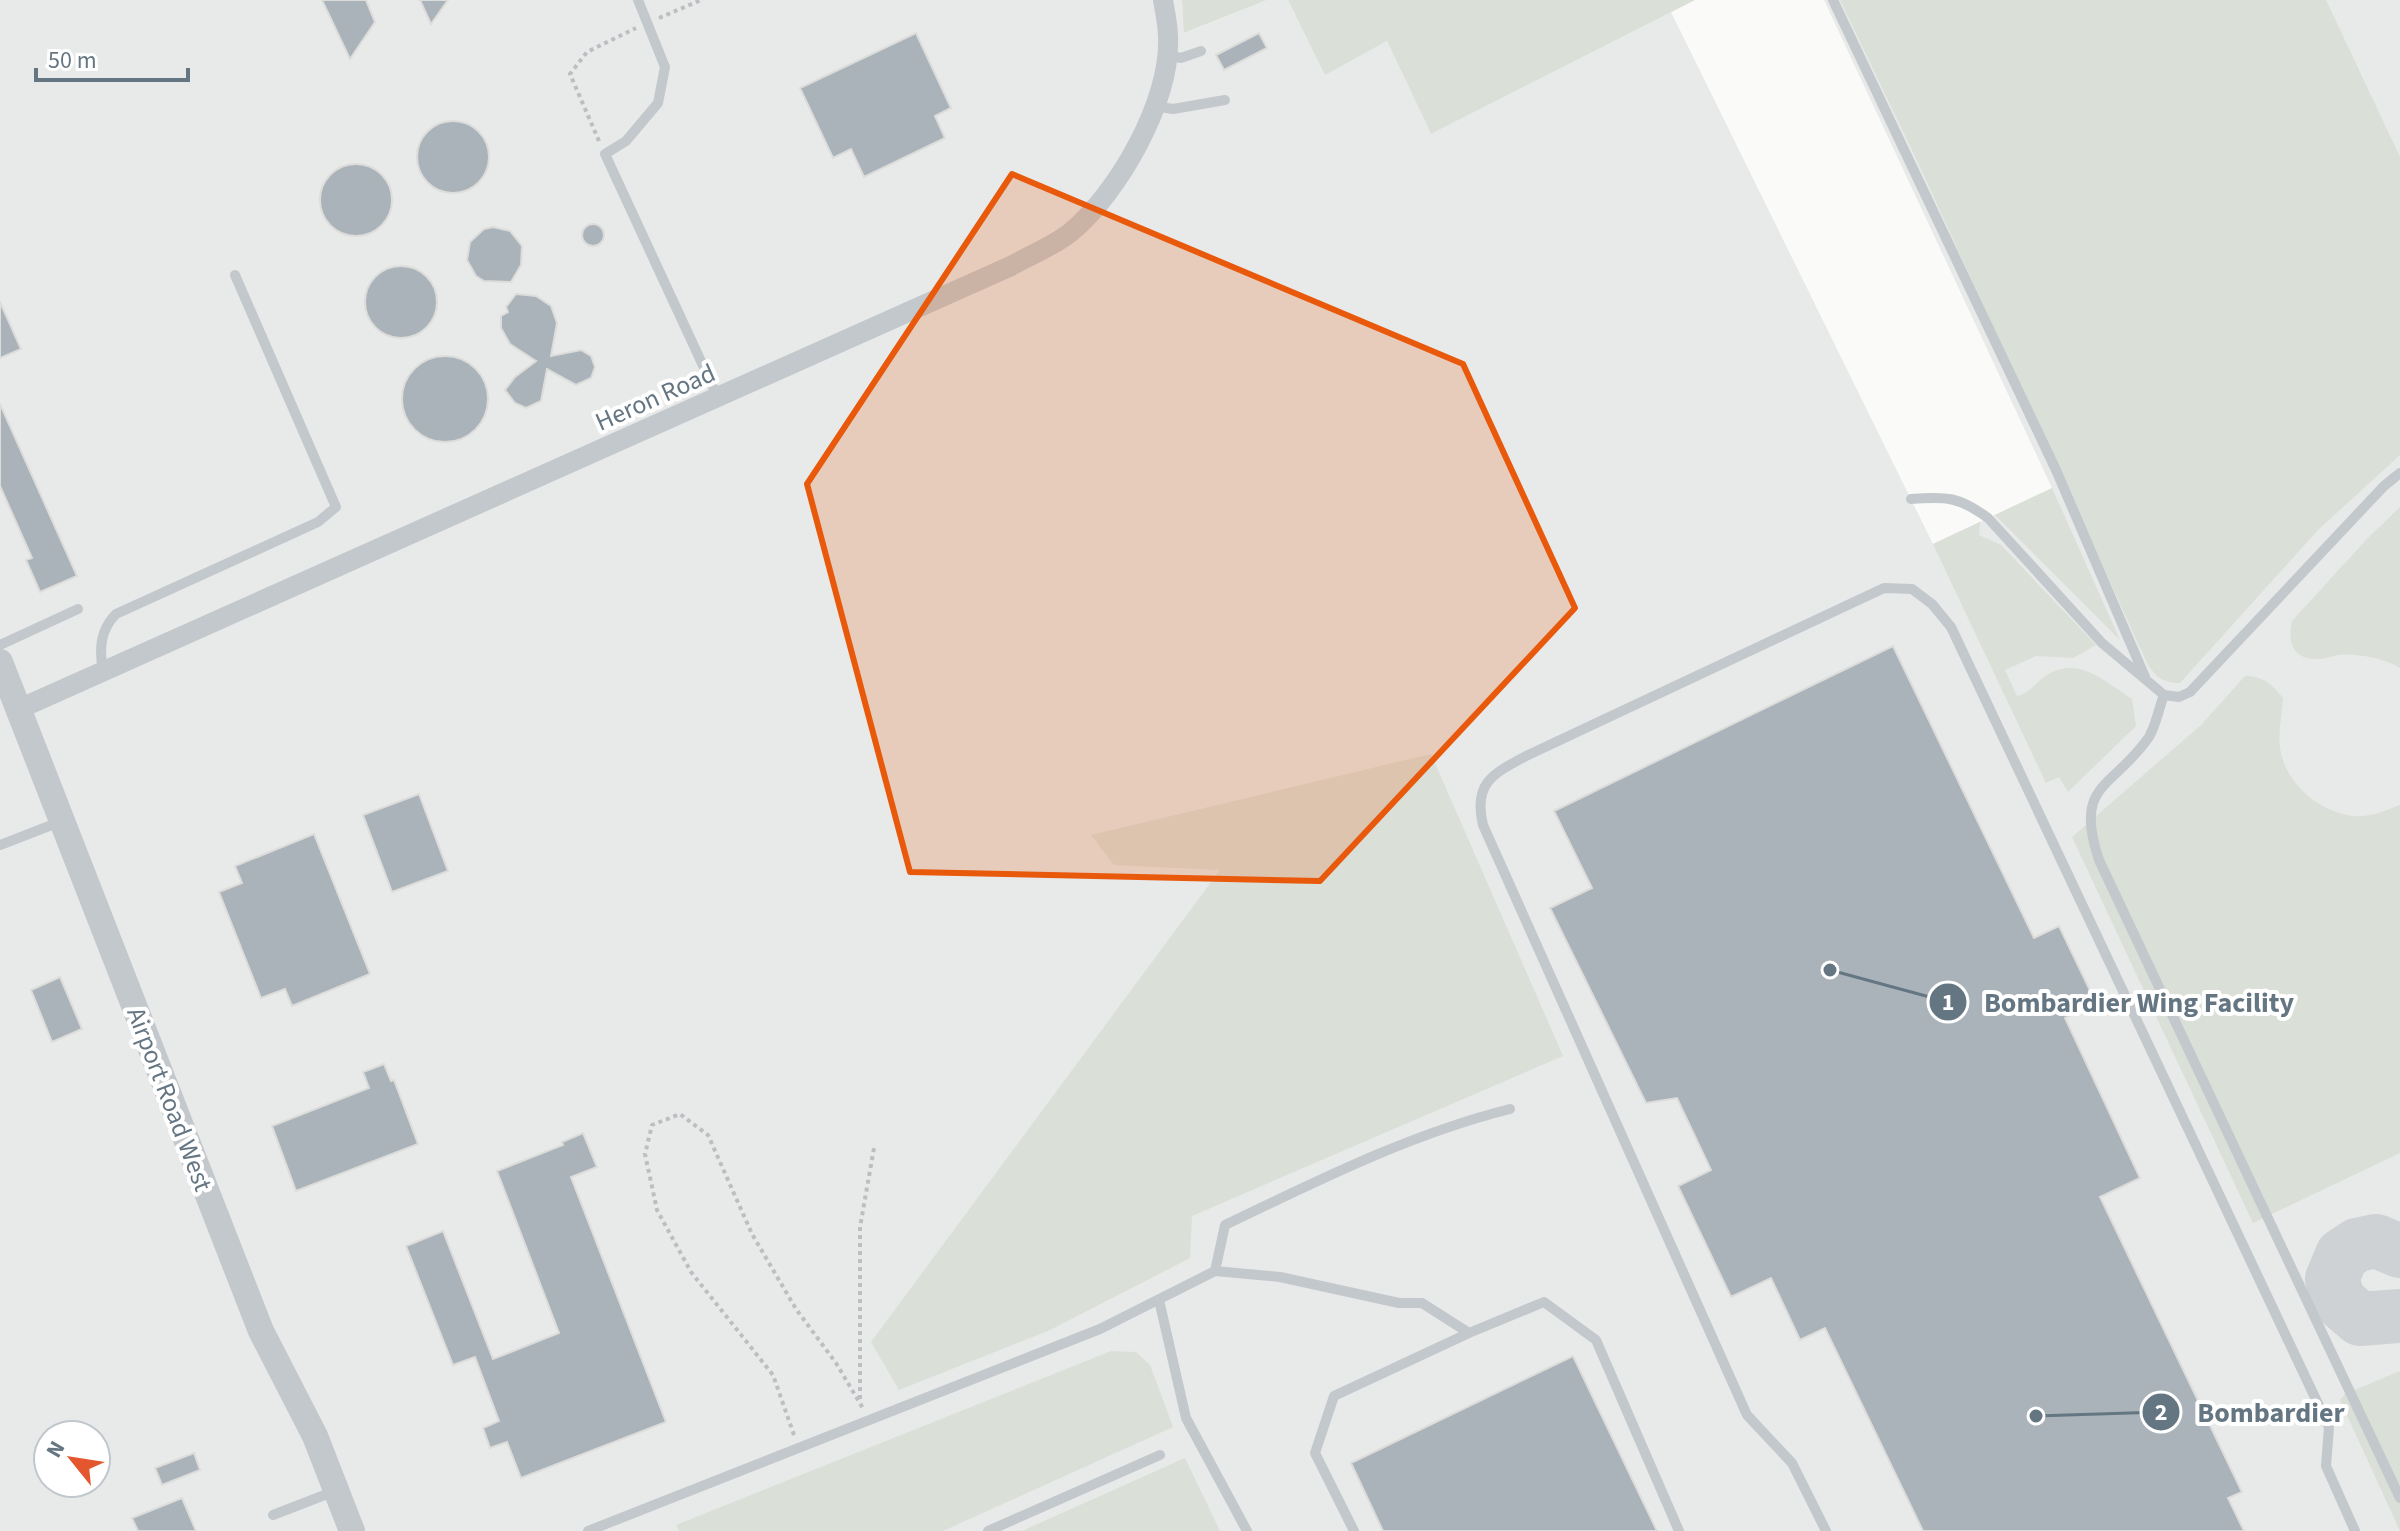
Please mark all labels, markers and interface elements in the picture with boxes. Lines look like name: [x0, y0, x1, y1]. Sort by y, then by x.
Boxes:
scale bar: [36, 32, 188, 82]
text: 50 m: [48, 43, 97, 78]
street label: Heron Road: [589, 355, 721, 440]
callout: Bombardier Wing Facility: [1928, 976, 2310, 1028]
text: Bombardier Wing Facility: [1984, 983, 2294, 1023]
text: 1: [1942, 985, 1954, 1020]
street label: Airport Road West: [117, 1002, 222, 1197]
callout: Bombardier: [2141, 1386, 2361, 1438]
text: Bombardier: [2197, 1393, 2345, 1433]
text: 2: [2155, 1395, 2167, 1430]
north arrow: [32, 1419, 112, 1499]
text: N: [38, 1435, 73, 1464]

